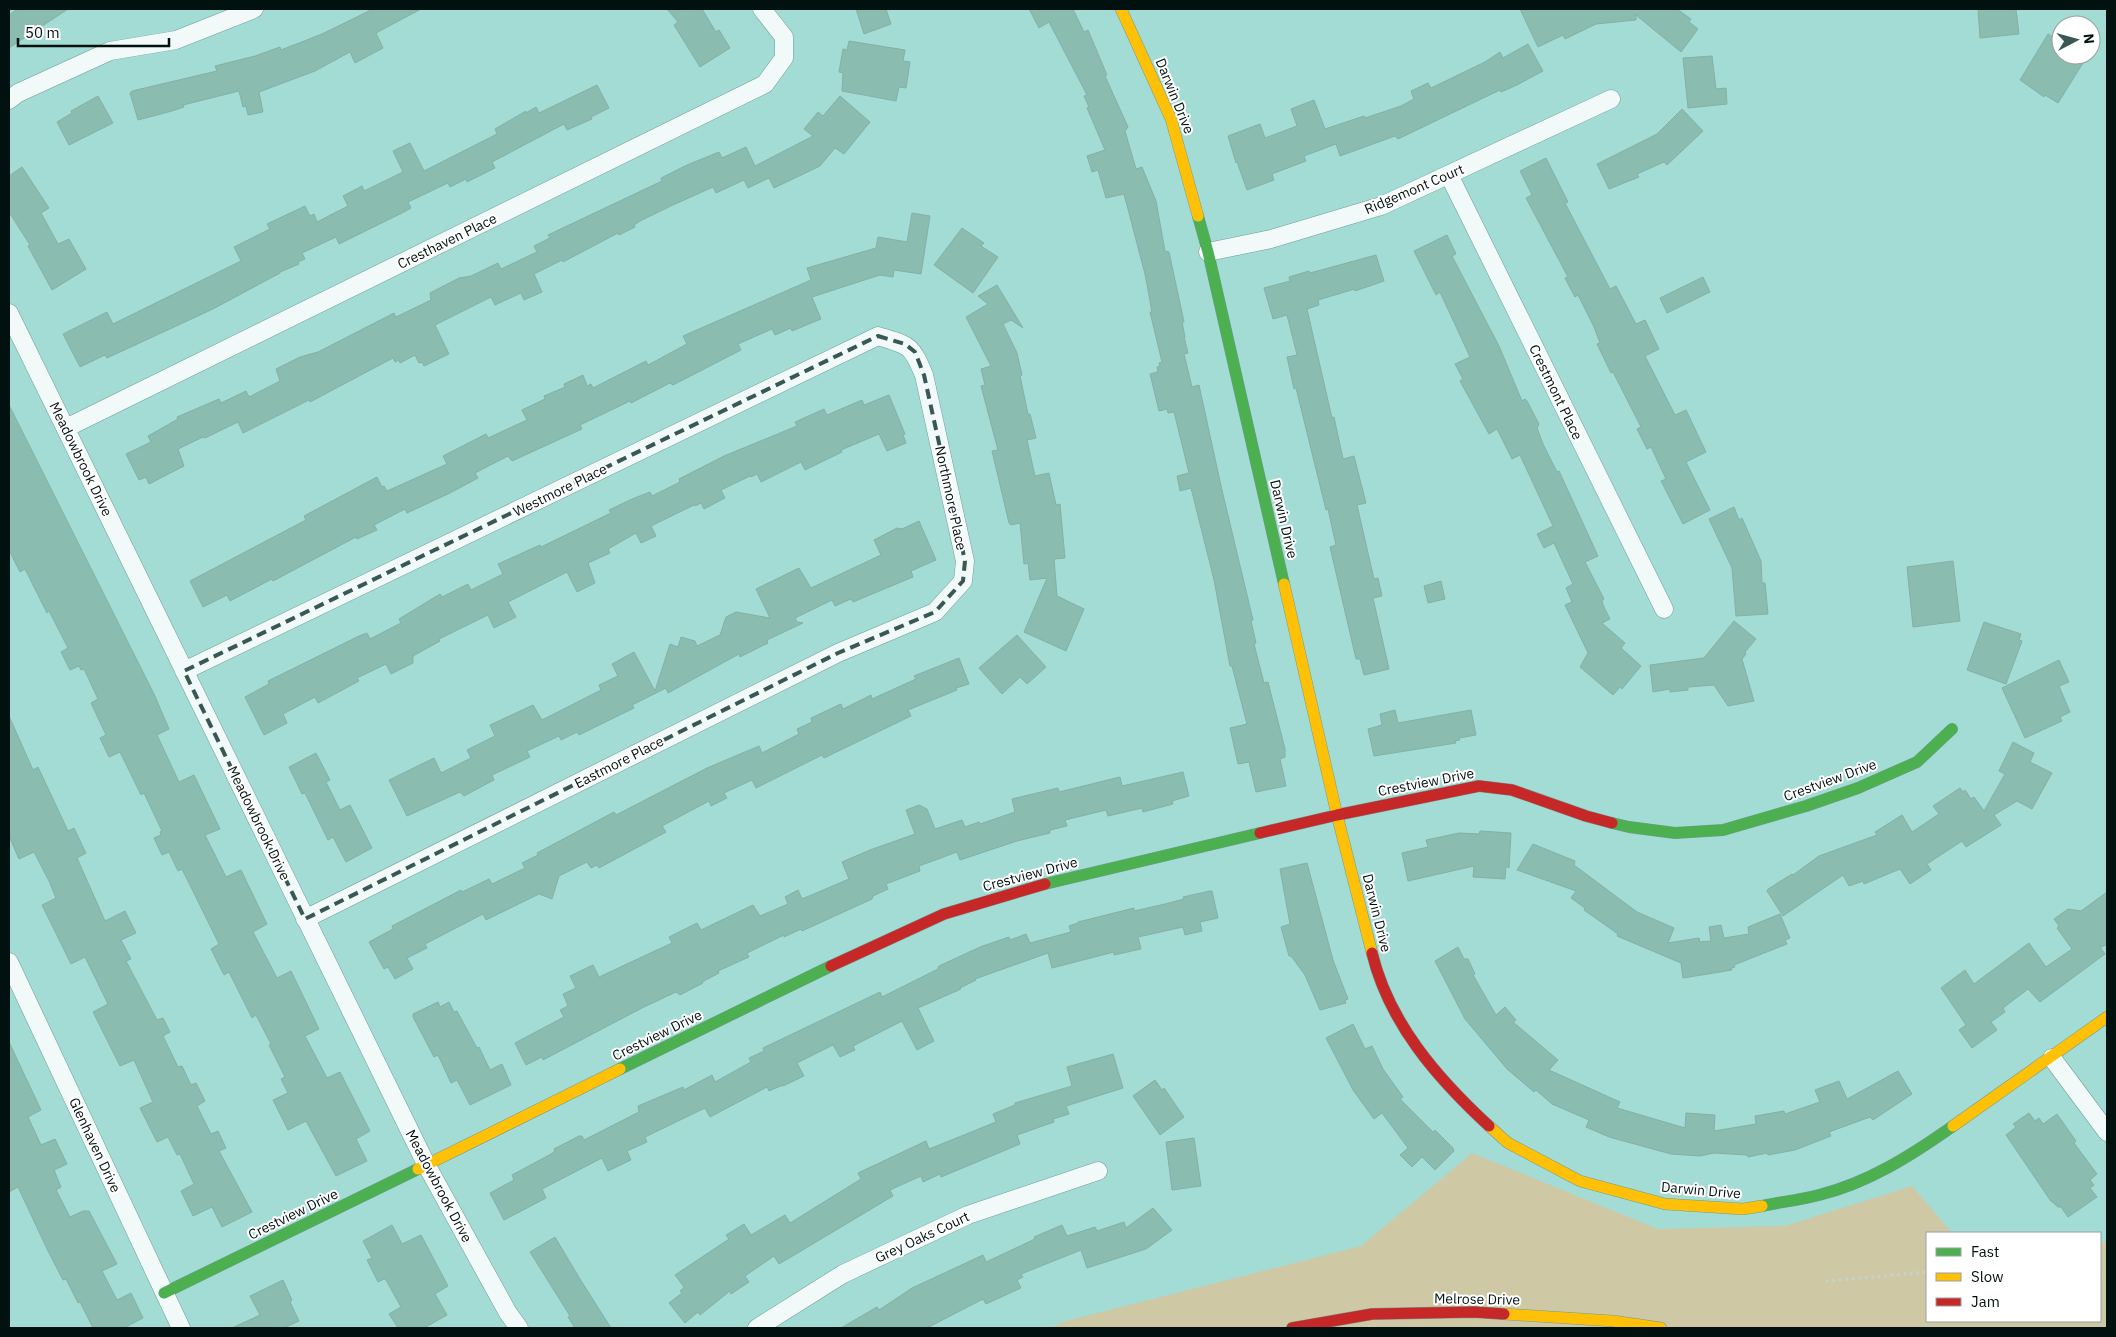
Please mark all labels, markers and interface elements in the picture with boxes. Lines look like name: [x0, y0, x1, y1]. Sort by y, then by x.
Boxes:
scale bar: [18, 15, 169, 47]
north arrow: [2051, 15, 2101, 65]
text: 50 m: [25, 23, 60, 42]
text: N: [2079, 33, 2098, 45]
street label: Darwin Drive: [1152, 55, 1198, 137]
street label: Ridgemont Court: [1362, 160, 1467, 218]
street label: Cresthaven Place: [394, 209, 500, 273]
street label: Crestmont Place: [1525, 341, 1587, 443]
street label: Meadowbrook Drive: [45, 399, 117, 519]
street label: Northmore Place: [931, 444, 971, 552]
street label: Westmore Place: [510, 459, 610, 520]
street label: Darwin Drive: [1266, 478, 1302, 560]
street label: Eastmore Place: [571, 732, 667, 792]
street label: Crestview Drive: [1781, 755, 1879, 805]
street label: Meadowbrook Drive: [223, 763, 295, 883]
street label: Crestview Drive: [1376, 764, 1476, 800]
street label: Crestview Drive: [981, 853, 1080, 895]
street label: Darwin Drive: [1359, 872, 1395, 954]
street label: Crestview Drive: [609, 1005, 705, 1064]
street label: Glenhaven Drive: [65, 1095, 125, 1196]
street label: Meadowbrook Drive: [402, 1126, 476, 1246]
street label: Darwin Drive: [1660, 1178, 1742, 1202]
street label: Crestview Drive: [245, 1184, 341, 1243]
street label: Grey Oaks Court: [872, 1207, 972, 1267]
legend: [1926, 1232, 2101, 1322]
text: Fast: [1971, 1242, 1999, 1261]
text: Slow: [1971, 1267, 2004, 1286]
street label: Melrose Drive: [1434, 1289, 1520, 1309]
text: Jam: [1971, 1292, 2000, 1311]

